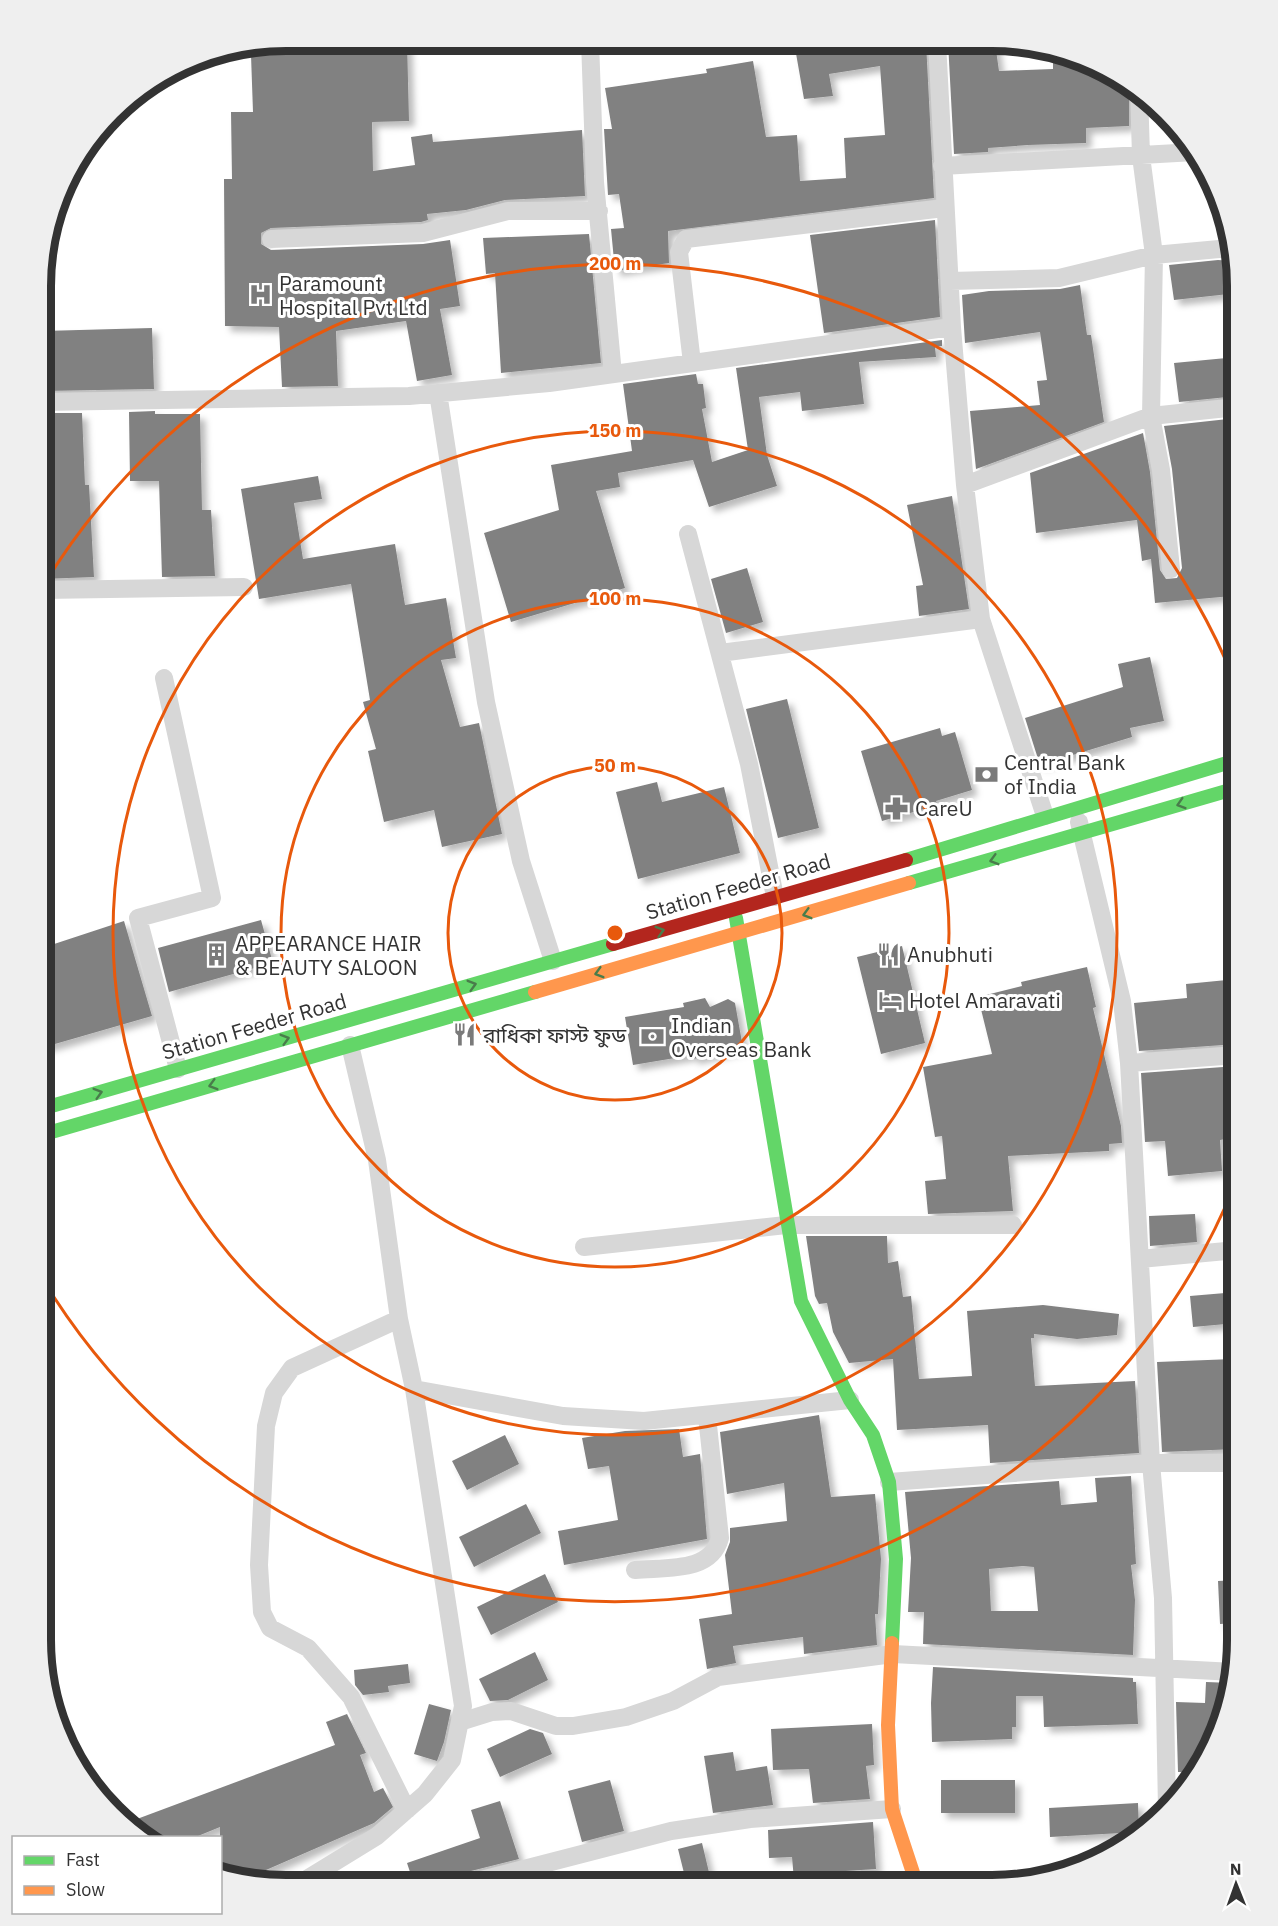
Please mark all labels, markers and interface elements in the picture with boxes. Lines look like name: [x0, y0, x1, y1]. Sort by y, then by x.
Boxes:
text: 200 m: [589, 252, 641, 275]
place label: Paramount Hospital Pvt Ltd: [279, 269, 428, 321]
hospital icon: Paramount Hospital Pvt Ltd: [248, 282, 274, 308]
text: 150 m: [589, 419, 641, 442]
text: 100 m: [589, 587, 641, 610]
place label: Central Bank of India: [1004, 748, 1125, 800]
text: 50 m: [594, 754, 636, 777]
bank icon: Central Bank of India: [973, 761, 999, 787]
place label: CareU: [915, 794, 973, 822]
pharmacy icon: CareU: [884, 795, 910, 821]
one-way arrow: [1176, 797, 1187, 809]
street label: Station Feeder Road: [642, 846, 834, 926]
one-way arrow: [989, 853, 1000, 865]
one-way arrow: [802, 907, 813, 919]
centre of rings: [605, 923, 625, 943]
one-way arrow: [654, 926, 665, 938]
place label: APPEARANCE HAIR & BEAUTY SALOON: [235, 929, 422, 981]
place label: Anubhuti: [907, 940, 993, 968]
restaurant icon: Anubhuti: [876, 941, 902, 967]
building icon: APPEARANCE HAIR & BEAUTY SALOON: [204, 942, 230, 968]
one-way arrow: [594, 966, 605, 978]
one-way arrow: [466, 980, 477, 992]
street label: Station Feeder Road: [158, 986, 350, 1066]
place label: Hotel Amaravati: [909, 986, 1061, 1014]
hotel icon: Hotel Amaravati: [878, 987, 904, 1013]
place label: Indian Overseas Bank: [671, 1011, 811, 1063]
place label: রাধিকা ফাস্ট ফুড: [482, 1021, 627, 1049]
restaurant icon: রাধিকা ফাস্ট ফুড: [452, 1022, 478, 1048]
bank icon: Indian Overseas Bank: [640, 1024, 666, 1050]
one-way arrow: [279, 1034, 290, 1046]
one-way arrow: [208, 1078, 219, 1090]
one-way arrow: [92, 1088, 102, 1100]
legend: [12, 1836, 222, 1914]
text: Fast: [66, 1848, 100, 1871]
north arrow: [1206, 1854, 1266, 1914]
text: N: [1230, 1859, 1242, 1879]
text: Slow: [66, 1878, 105, 1901]

